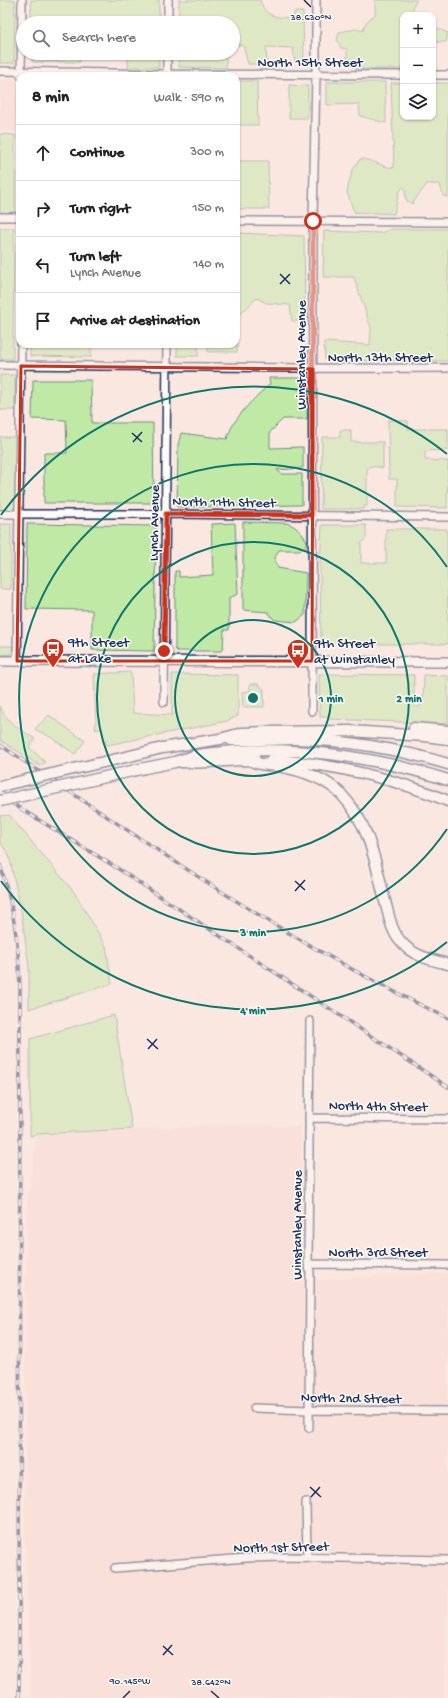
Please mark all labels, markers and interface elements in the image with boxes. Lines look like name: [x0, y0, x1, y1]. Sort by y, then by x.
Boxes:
text: 38.630°N: [290, 12, 332, 24]
map controls: [400, 12, 436, 120]
button: +: [400, 12, 436, 48]
search box: [16, 16, 240, 60]
icon: search: [30, 27, 52, 49]
text: Search here: [62, 29, 136, 47]
button: −: [400, 48, 436, 84]
street label: North 15th Street: [258, 55, 364, 72]
button: layers: [400, 84, 436, 120]
text: 8 min: [32, 88, 69, 108]
text: Walk · 590 m: [154, 91, 224, 106]
icon: ahead: [32, 142, 54, 164]
text: Continue: [70, 144, 124, 162]
text: 300 m: [190, 145, 224, 160]
icon: right: [32, 198, 54, 220]
text: Turn right: [70, 200, 130, 218]
text: 150 m: [192, 201, 224, 216]
route start: [304, 212, 322, 230]
text: Turn left: [70, 248, 121, 266]
icon: left: [32, 254, 54, 276]
text: 140 m: [193, 257, 224, 272]
text: Lynch Avenue: [70, 266, 141, 281]
street label: Winstanley Avenue: [294, 299, 311, 410]
icon: arrive: [32, 310, 54, 332]
text: Arrive at destination: [70, 312, 200, 330]
street label: North 13th Street: [328, 350, 434, 367]
street label: Lynch Avenue: [146, 484, 165, 561]
street label: North 11th Street: [172, 494, 277, 513]
place label: 9th Street at Lake: [67, 635, 130, 668]
bus stop icon: 9th Street at Lake: [40, 636, 66, 669]
place label: 9th Street at Winstanley: [313, 636, 395, 669]
bus stop icon: 9th Street at Winstanley: [285, 637, 311, 670]
route end: [155, 642, 173, 660]
centre of rings: [246, 691, 260, 705]
text: 1 min: [318, 693, 344, 707]
text: 2 min: [396, 693, 422, 707]
text: 3 min: [239, 927, 266, 941]
text: 4 min: [239, 1005, 266, 1019]
street label: North 4th Street: [329, 1098, 429, 1117]
street label: Winstanley Avenue: [290, 1169, 307, 1280]
street label: North 3rd Street: [329, 1245, 429, 1262]
street label: North 2nd Street: [301, 1390, 403, 1409]
street label: North 1st Street: [233, 1539, 330, 1558]
text: 90.145°W: [109, 1676, 151, 1688]
text: 38.642°N: [190, 1677, 231, 1689]

